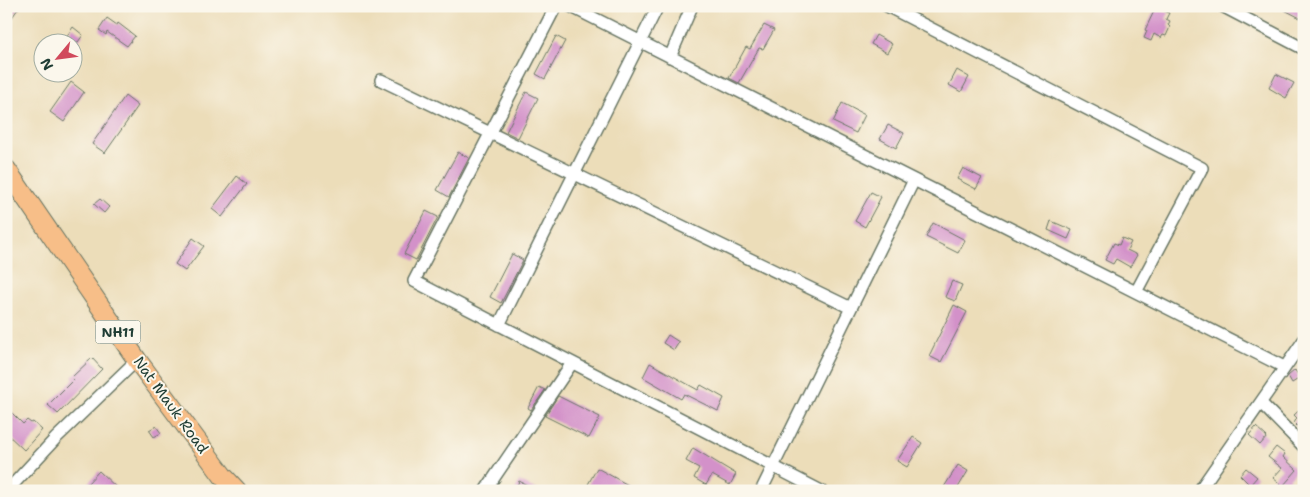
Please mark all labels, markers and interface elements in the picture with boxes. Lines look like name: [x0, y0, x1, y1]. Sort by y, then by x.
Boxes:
north arrow: [32, 32, 82, 82]
text: N: [36, 55, 57, 74]
road number: NH11: [96, 321, 140, 344]
street label: Nat Mauk Road: [129, 352, 213, 458]

